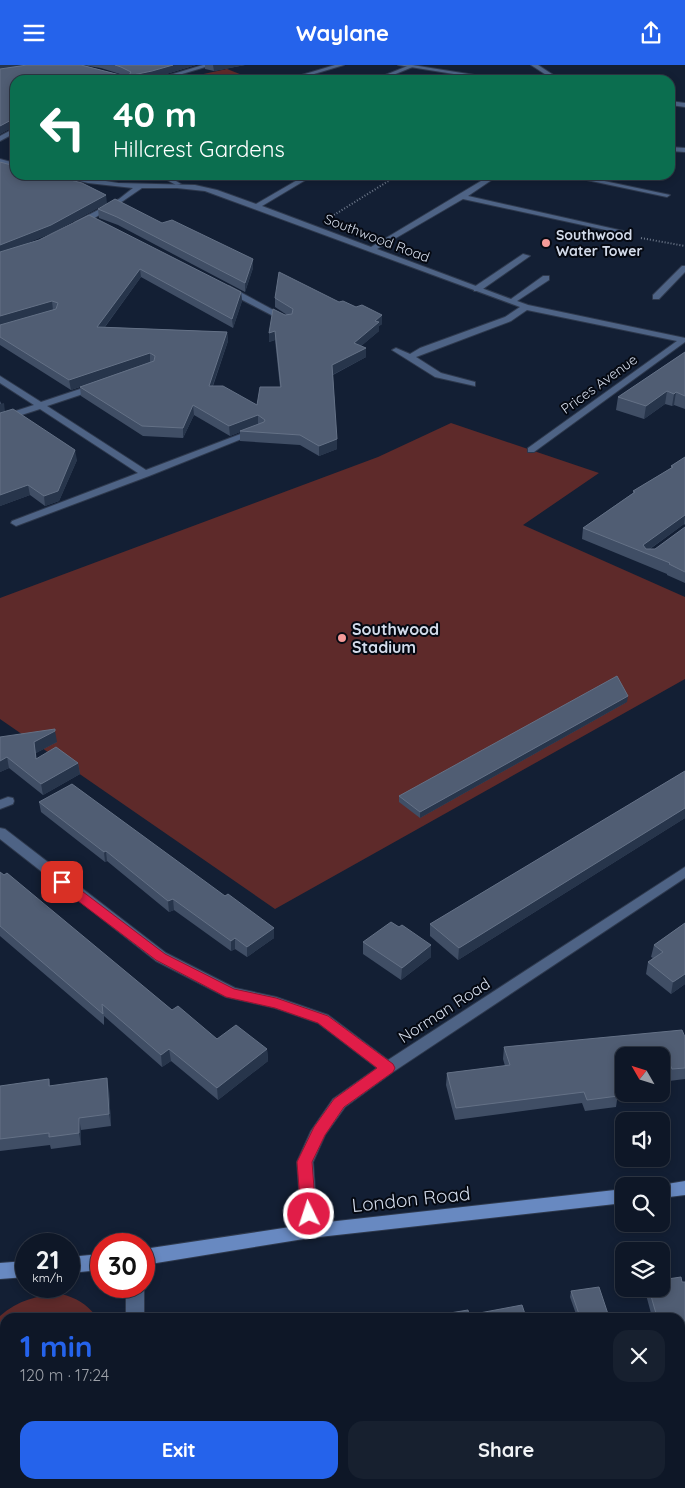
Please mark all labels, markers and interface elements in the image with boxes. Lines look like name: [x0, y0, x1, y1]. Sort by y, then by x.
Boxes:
icon: menu: [20, 19, 48, 47]
text: Waylane: [296, 19, 389, 47]
icon: share: [637, 19, 665, 47]
text: 40 m: [113, 92, 197, 136]
icon: left: [30, 95, 95, 160]
text: Hillcrest Gardens: [113, 135, 285, 163]
street label: Southwood Road: [322, 210, 432, 266]
place label: Southwood Water Tower: [556, 226, 643, 260]
marker: Southwood Water Tower: [540, 237, 552, 249]
street label: Prices Avenue: [557, 350, 641, 418]
place label: Southwood Stadium: [352, 619, 439, 657]
marker: Southwood Stadium: [336, 632, 348, 644]
pin: [41, 861, 83, 903]
icon: arrive: [48, 868, 76, 896]
street label: Norman Road: [394, 973, 494, 1047]
north arrow: [615, 1047, 670, 1103]
map controls: [615, 1047, 670, 1297]
button: sound: [615, 1112, 670, 1167]
button: search: [615, 1177, 670, 1232]
street label: London Road: [351, 1181, 471, 1217]
position arrow: [282, 1187, 334, 1239]
speed limit sign: 30: [90, 1233, 155, 1298]
button: layers: [615, 1242, 670, 1297]
text: 21: [36, 1244, 59, 1275]
text: km/h: [32, 1270, 63, 1285]
text: 1 min: [20, 1327, 93, 1365]
button: close: [613, 1330, 665, 1382]
text: 120 m · 17:24: [20, 1365, 109, 1385]
button: Exit: [20, 1421, 338, 1479]
button: Share: [348, 1421, 665, 1479]

